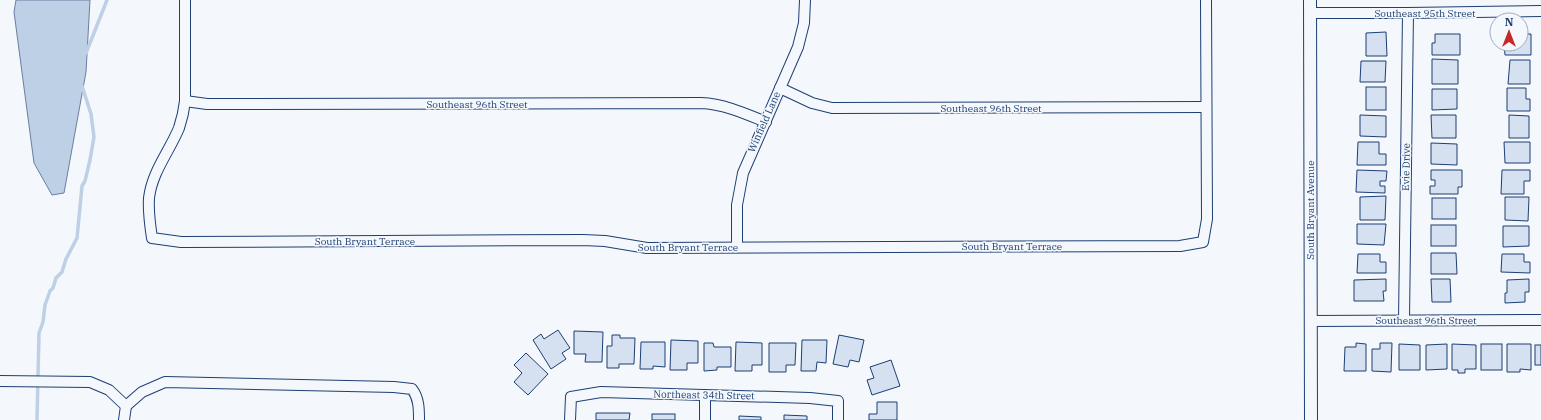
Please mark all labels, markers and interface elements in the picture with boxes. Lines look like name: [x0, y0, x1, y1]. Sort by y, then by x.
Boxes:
street label: Southeast 95th Street: [1374, 7, 1476, 20]
north arrow: [1489, 12, 1529, 52]
text: N: [1505, 15, 1514, 29]
street label: Winfield Lane: [745, 90, 783, 154]
street label: Southeast 96th Street: [426, 98, 528, 111]
street label: Southeast 96th Street: [940, 102, 1042, 115]
street label: Evie Drive: [1399, 143, 1413, 191]
street label: South Bryant Avenue: [1304, 160, 1317, 260]
street label: South Bryant Terrace: [315, 235, 415, 248]
street label: South Bryant Terrace: [962, 240, 1062, 253]
street label: South Bryant Terrace: [638, 241, 738, 254]
street label: Southeast 96th Street: [1375, 314, 1477, 327]
street label: Northeast 34th Street: [653, 388, 755, 402]

